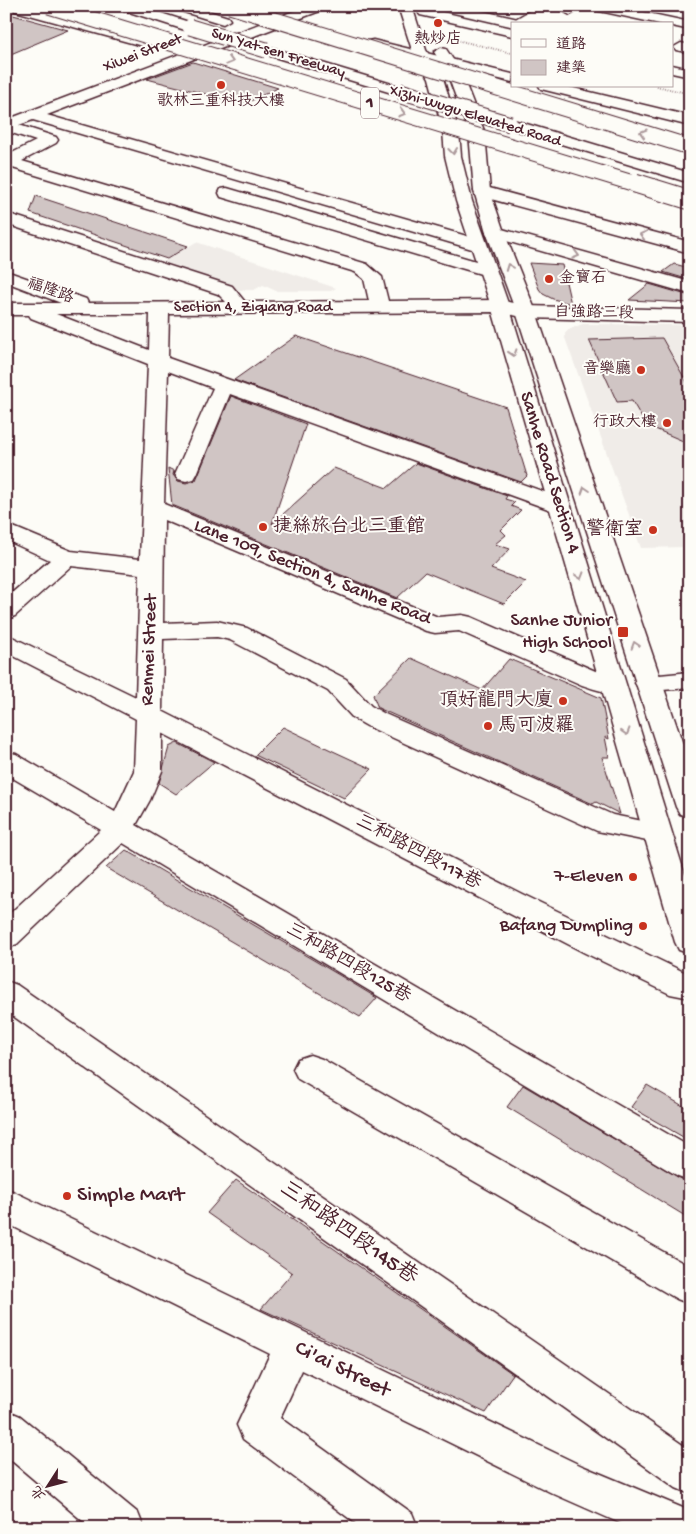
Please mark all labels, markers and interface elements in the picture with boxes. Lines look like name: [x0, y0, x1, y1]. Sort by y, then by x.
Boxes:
marker: 熱炒店: [432, 17, 444, 29]
legend: [511, 22, 674, 88]
street label: Sun Yat-sen Freeway: [209, 25, 347, 83]
place label: 熱炒店: [414, 29, 462, 50]
street label: Xiwei Street: [100, 30, 186, 78]
text: 道路: [556, 36, 586, 54]
one-way arrow: [225, 55, 234, 65]
text: 建築: [556, 60, 586, 78]
marker: 歌林三重科技大樓: [215, 79, 227, 91]
street label: Xizhi-Wugu Elevated Road: [386, 82, 565, 153]
road number: 1: [361, 88, 379, 119]
place label: 歌林三重科技大樓: [157, 91, 285, 112]
one-way arrow: [398, 107, 406, 117]
one-way arrow: [639, 128, 648, 138]
one-way arrow: [447, 147, 458, 155]
one-way arrow: [638, 230, 647, 241]
one-way arrow: [571, 249, 580, 260]
one-way arrow: [504, 263, 515, 272]
place label: 金寶石: [559, 268, 607, 289]
street label: 福隆路: [24, 273, 76, 309]
marker: 金寶石: [543, 273, 555, 285]
street label: Section 4, Ziqiang Road: [174, 299, 334, 318]
street label: 自強路三段: [554, 302, 634, 324]
one-way arrow: [508, 348, 518, 357]
place label: 音樂廳: [583, 359, 631, 380]
marker: 音樂廳: [635, 364, 647, 376]
street label: Sanhe Road Section 4: [513, 389, 585, 557]
place label: 行政大樓: [593, 413, 657, 433]
marker: 行政大樓: [661, 417, 673, 429]
one-way arrow: [580, 487, 590, 495]
street label: Lane 109, Section 4, Sanhe Road: [190, 515, 436, 632]
place label: 捷絲旅台北三重館: [273, 515, 425, 539]
place label: 警衛室: [586, 518, 643, 542]
marker: 捷絲旅台北三重館: [257, 521, 269, 533]
marker: 警衛室: [647, 524, 659, 536]
one-way arrow: [574, 571, 584, 579]
street label: Renmei Street: [137, 592, 164, 706]
place label: Sanhe Junior High School: [510, 610, 614, 655]
marker: Sanhe Junior High School: [616, 625, 630, 639]
one-way arrow: [631, 641, 641, 649]
place label: 頂好龍門大廈: [439, 689, 553, 713]
marker: 頂好龍門大廈: [557, 695, 569, 707]
place label: 馬可波羅: [498, 714, 574, 738]
marker: 馬可波羅: [482, 720, 494, 732]
one-way arrow: [621, 727, 631, 735]
street label: 三和路四段117巷: [351, 809, 485, 896]
place label: 7-Eleven: [553, 866, 623, 889]
marker: 7-Eleven: [627, 871, 639, 883]
place label: Bafang Dumpling: [499, 915, 633, 938]
street label: 三和路四段125巷: [281, 918, 415, 1009]
marker: Bafang Dumpling: [637, 920, 649, 932]
street label: 三和路四段145巷: [274, 1175, 423, 1291]
place label: Simple Mart: [77, 1183, 186, 1209]
marker: Simple Mart: [61, 1190, 73, 1202]
street label: Ci'ai Street: [290, 1336, 396, 1405]
north arrow: [22, 1462, 72, 1512]
text: 北: [29, 1482, 50, 1503]

